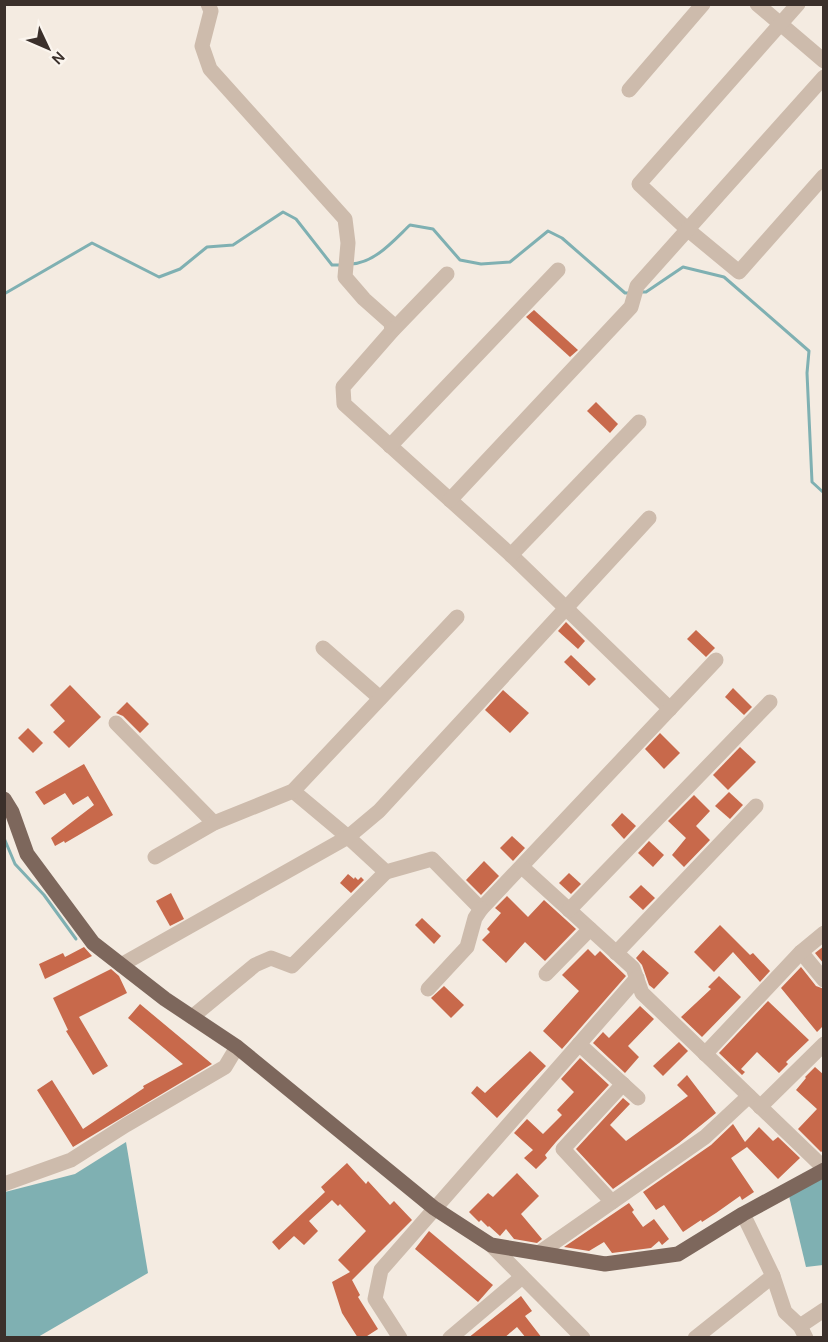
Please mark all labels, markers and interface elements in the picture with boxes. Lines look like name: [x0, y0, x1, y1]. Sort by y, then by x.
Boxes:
north arrow: [18, 18, 78, 78]
text: N: [48, 47, 69, 69]

